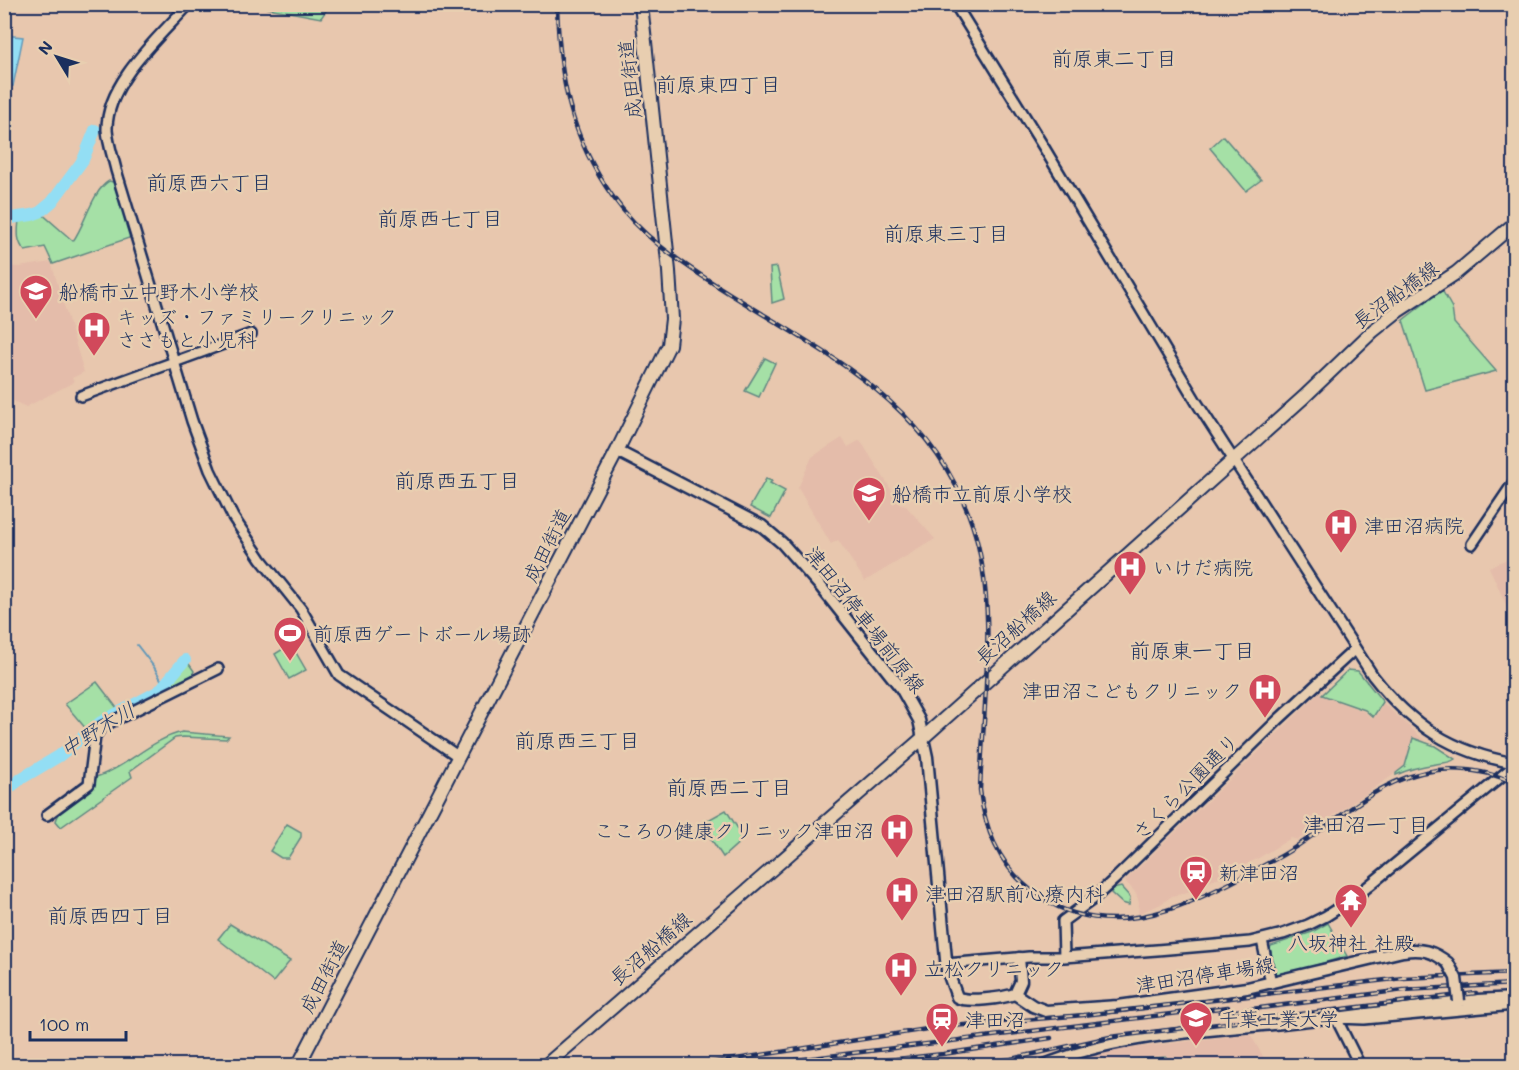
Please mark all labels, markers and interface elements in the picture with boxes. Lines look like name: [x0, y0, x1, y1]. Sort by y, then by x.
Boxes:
north arrow: [27, 27, 87, 87]
text: N: [33, 36, 57, 59]
street label: 成田街道: [612, 38, 646, 120]
district label: 前原東二丁目: [1051, 44, 1177, 71]
district label: 前原東四丁目: [655, 70, 781, 97]
district label: 前原西六丁目: [146, 168, 272, 195]
district label: 前原西七丁目: [377, 204, 503, 231]
district label: 前原東三丁目: [883, 219, 1009, 246]
street label: 長沼船橋線: [1347, 254, 1443, 334]
school or university icon: 船橋市立中野木小学校: [18, 273, 54, 320]
place label: 船橋市立中野木小学校: [59, 278, 259, 304]
place label: キッズ・ファミリークリニック ささもと小児科: [117, 303, 397, 352]
hospital icon: キッズ・ファミリークリニック ささもと小児科: [76, 310, 112, 357]
district label: 前原西五丁目: [394, 466, 520, 493]
school or university icon: 船橋市立前原小学校: [851, 475, 887, 522]
place label: 船橋市立前原小学校: [892, 480, 1072, 506]
street label: 成田街道: [516, 503, 576, 587]
hospital icon: 津田沼病院: [1323, 507, 1359, 554]
place label: 津田沼病院: [1364, 512, 1464, 538]
street label: 津田沼停車場前原線: [800, 540, 932, 698]
hospital icon: いけだ病院: [1112, 549, 1148, 596]
place label: いけだ病院: [1153, 554, 1253, 580]
street label: 長沼船橋線: [969, 584, 1061, 670]
sports icon: 前原西ゲートボール場跡: [272, 615, 308, 662]
place label: 前原西ゲートボール場跡: [313, 620, 532, 646]
district label: 前原東一丁目: [1129, 636, 1255, 663]
hospital icon: 津田沼こどもクリニック: [1247, 672, 1283, 719]
place label: 津田沼こどもクリニック: [1022, 677, 1242, 703]
water label: 中野木川: [54, 695, 140, 763]
district label: 前原西三丁目: [514, 726, 640, 753]
street label: さくら公園通り: [1126, 727, 1244, 845]
district label: 前原西二丁目: [666, 773, 792, 800]
district label: 津田沼一丁目: [1303, 810, 1429, 837]
hospital icon: こころの健康クリニック津田沼: [879, 812, 915, 859]
place label: こころの健康クリニック津田沼: [594, 817, 874, 843]
station icon: 新津田沼: [1178, 854, 1214, 901]
place label: 新津田沼: [1219, 859, 1299, 885]
hospital icon: 津田沼駅前心療内科: [884, 875, 920, 922]
place label: 津田沼駅前心療内科: [925, 880, 1105, 906]
temple icon: 八坂神社 社殿: [1333, 882, 1369, 929]
district label: 前原西四丁目: [47, 901, 173, 928]
street label: 長沼船橋線: [604, 905, 696, 991]
place label: 八坂神社 社殿: [1288, 929, 1414, 955]
street label: 成田街道: [293, 935, 353, 1017]
hospital icon: 立松クリニック: [883, 950, 919, 997]
street label: 津田沼停車場線: [1134, 950, 1276, 998]
place label: 立松クリニック: [924, 955, 1064, 981]
school or university icon: 千葉工業大学: [1178, 1000, 1214, 1047]
station icon: 津田沼: [924, 1001, 960, 1048]
scale bar: [30, 1004, 126, 1042]
place label: 千葉工業大学: [1219, 1005, 1339, 1031]
place label: 津田沼: [965, 1006, 1025, 1032]
text: 100 m: [39, 1012, 89, 1036]

